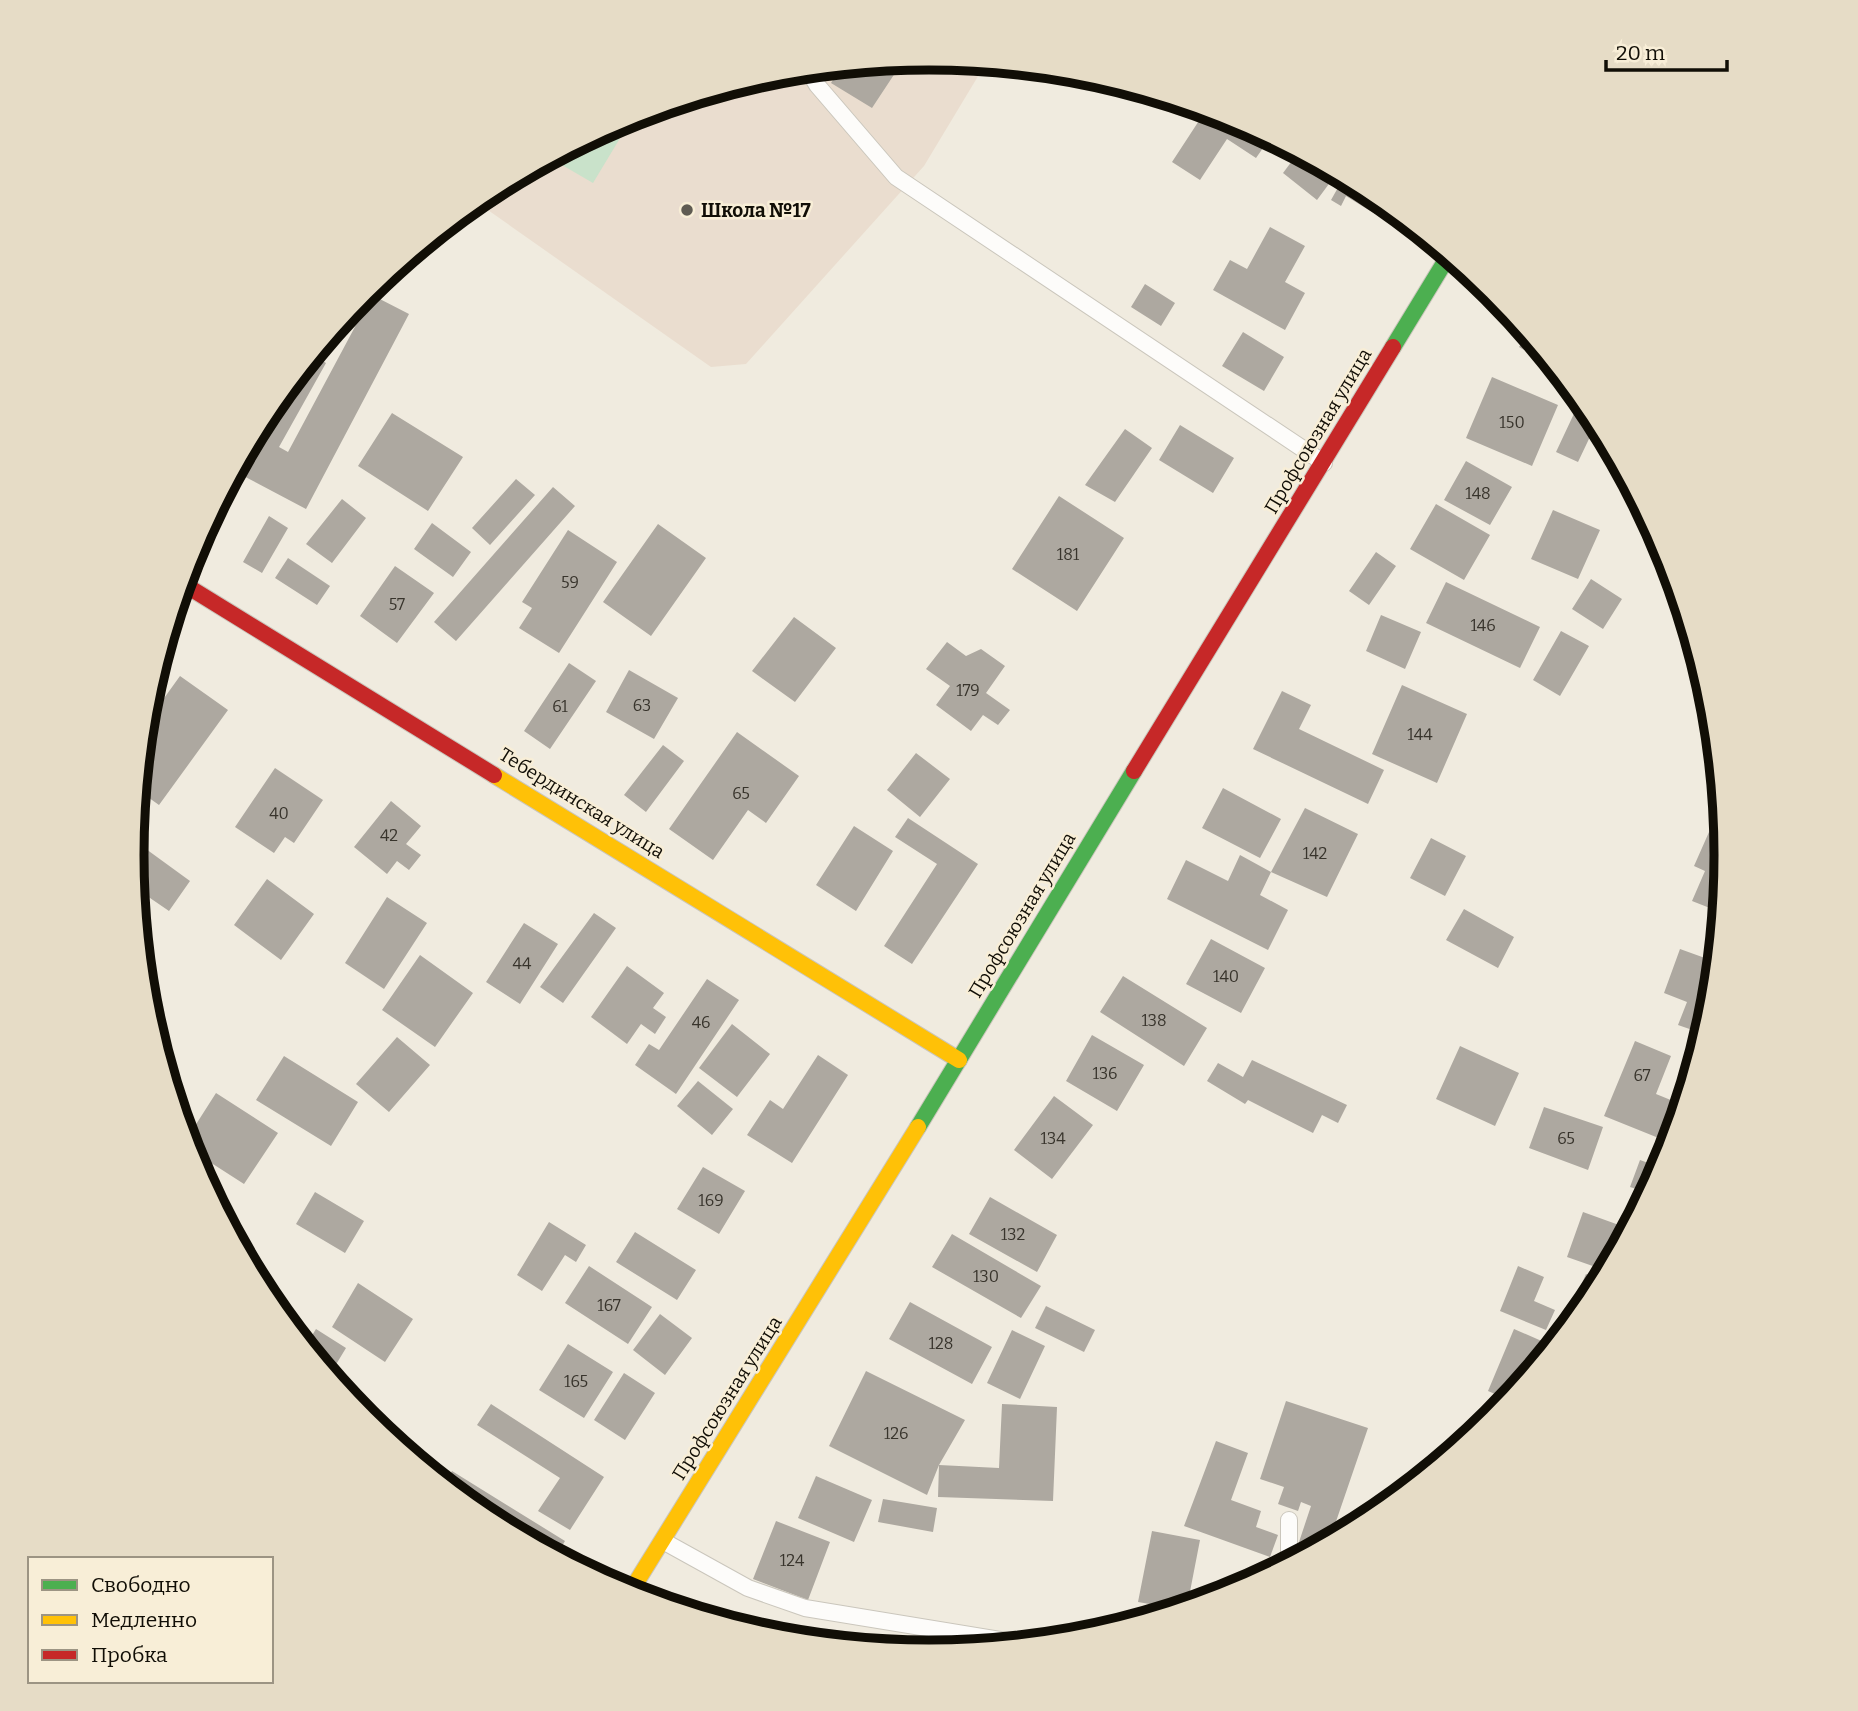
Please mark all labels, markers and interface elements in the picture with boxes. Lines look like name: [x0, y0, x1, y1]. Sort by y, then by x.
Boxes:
scale bar: [1606, 28, 1727, 72]
text: 20 m: [1616, 40, 1665, 66]
place label: Школа №17: [701, 199, 811, 222]
marker: Школа №17: [679, 202, 695, 218]
street label: Профсоюзная улица: [1260, 344, 1377, 518]
house number: 150: [1499, 413, 1525, 432]
house number: 148: [1465, 484, 1491, 503]
house number: 181: [1057, 545, 1080, 564]
house number: 59: [561, 573, 579, 592]
house number: 57: [389, 595, 405, 614]
house number: 146: [1470, 616, 1496, 635]
house number: 179: [956, 681, 980, 700]
house number: 63: [633, 696, 651, 715]
house number: 61: [552, 697, 568, 716]
house number: 144: [1407, 725, 1433, 744]
street label: Тебердинская улица: [495, 743, 669, 864]
house number: 65: [732, 784, 750, 803]
house number: 40: [269, 804, 289, 823]
house number: 42: [380, 826, 398, 845]
street label: Профсоюзная улица: [964, 828, 1081, 1002]
house number: 142: [1303, 844, 1327, 863]
house number: 44: [513, 954, 532, 973]
house number: 140: [1213, 967, 1239, 986]
house number: 138: [1141, 1011, 1167, 1030]
house number: 46: [692, 1013, 710, 1032]
house number: 136: [1092, 1064, 1118, 1083]
house number: 67: [1633, 1066, 1651, 1085]
house number: 134: [1041, 1129, 1066, 1148]
house number: 65: [1557, 1129, 1575, 1148]
house number: 169: [698, 1191, 724, 1210]
house number: 132: [1001, 1225, 1025, 1244]
house number: 130: [973, 1267, 999, 1286]
house number: 167: [597, 1296, 621, 1315]
street label: Профсоюзная улица: [667, 1311, 787, 1484]
house number: 128: [929, 1334, 953, 1353]
house number: 165: [564, 1372, 588, 1391]
house number: 126: [884, 1424, 908, 1443]
house number: 124: [780, 1551, 805, 1570]
legend: [28, 1557, 273, 1683]
text: Свободно: [91, 1572, 191, 1598]
text: Медленно: [91, 1607, 197, 1633]
text: Пробка: [91, 1642, 168, 1668]

